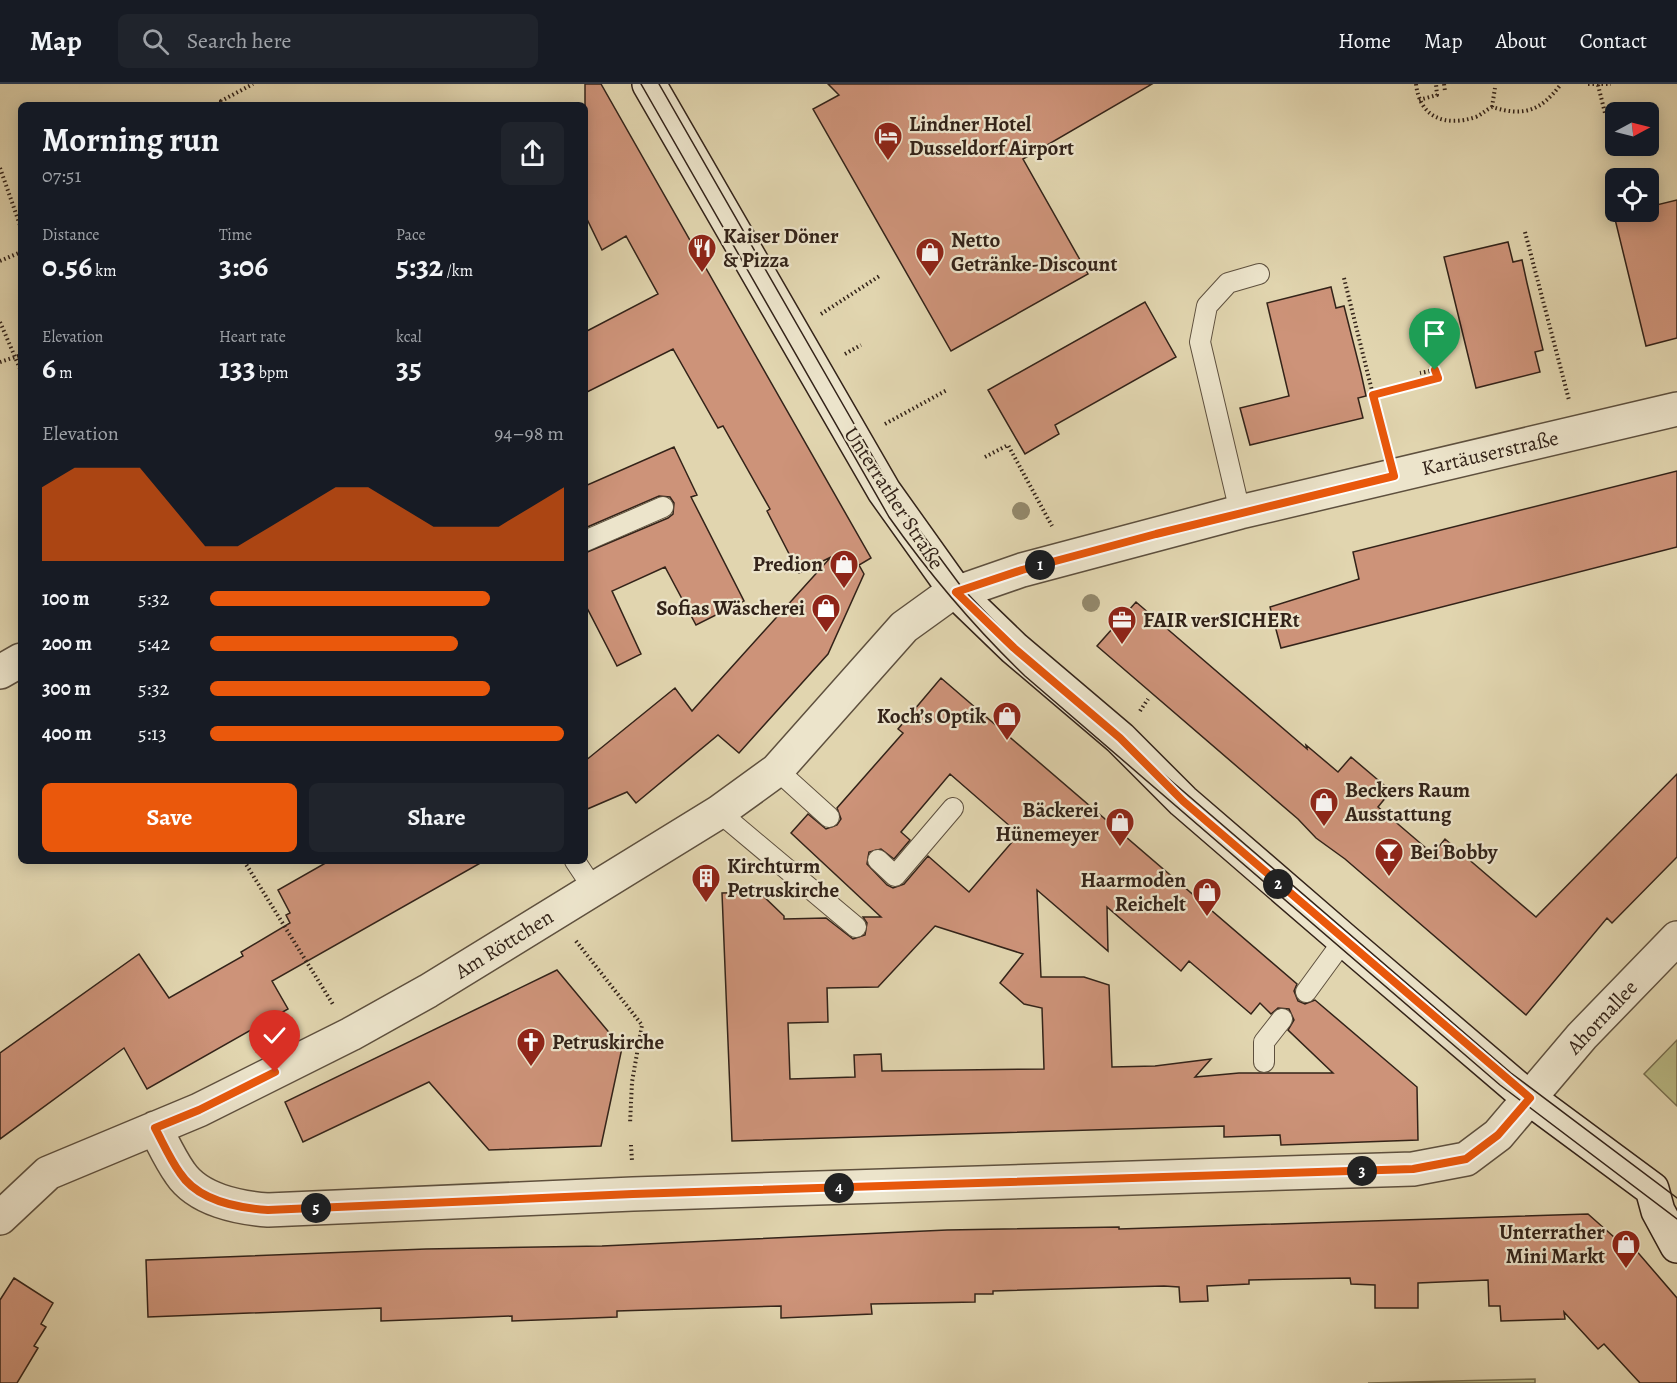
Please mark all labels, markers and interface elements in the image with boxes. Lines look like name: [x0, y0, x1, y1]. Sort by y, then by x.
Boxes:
search box: [118, 14, 538, 68]
text: Map: [30, 22, 82, 60]
icon: search: [139, 25, 172, 58]
text: Search here: [187, 26, 291, 56]
text: Home: [1338, 27, 1391, 55]
text: Map: [1424, 27, 1462, 55]
text: About: [1495, 27, 1547, 55]
text: Contact: [1580, 27, 1647, 55]
north arrow: [1605, 102, 1659, 156]
map controls: [1605, 102, 1659, 222]
place label: Lindner Hotel Dusseldorf Airport: [909, 110, 1074, 162]
text: Morning run: [42, 117, 219, 162]
hotel icon: Lindner Hotel Dusseldorf Airport: [872, 120, 904, 162]
button: share: [501, 122, 564, 185]
text: 07:51: [42, 162, 81, 189]
button: locate: [1605, 168, 1659, 222]
place label: Kaiser Döner & Pizza: [723, 222, 839, 274]
text: Distance: [42, 224, 99, 246]
text: Time: [219, 224, 252, 246]
text: Pace: [396, 224, 426, 246]
place label: Netto Getränke-Discount: [951, 226, 1117, 278]
restaurant icon: Kaiser Döner & Pizza: [686, 232, 718, 274]
shop icon: Netto Getränke-Discount: [914, 236, 946, 278]
text: 0.56: [42, 246, 92, 286]
text: 3:06: [219, 246, 268, 286]
text: 5:32: [396, 246, 443, 286]
text: km: [92, 260, 117, 282]
text: /km: [443, 260, 473, 282]
pin: [1409, 308, 1460, 370]
icon: arrive: [1418, 317, 1451, 350]
text: Elevation: [42, 326, 103, 348]
text: Heart rate: [219, 326, 286, 348]
text: kcal: [396, 326, 422, 348]
text: 6: [42, 348, 56, 388]
text: 133: [219, 348, 256, 388]
text: 35: [396, 348, 422, 388]
text: m: [56, 362, 73, 384]
text: bpm: [256, 362, 289, 384]
text: Elevation: [42, 420, 119, 447]
text: 94–98 m: [494, 420, 564, 447]
street label: Unterrather Straße: [837, 421, 951, 575]
street label: Kartäuserstraße: [1419, 424, 1561, 482]
shop icon: Predion: [828, 548, 860, 590]
place label: Predion: [753, 550, 823, 578]
pin: 1: [1025, 550, 1055, 580]
text: 1: [1037, 554, 1043, 576]
text: 100 m: [42, 585, 90, 612]
text: 5:32: [138, 585, 169, 612]
shop icon: Sofias Wäscherei: [810, 592, 842, 634]
place label: Sofias Wäscherei: [656, 594, 805, 622]
office icon: FAIR verSICHERt: [1106, 604, 1138, 646]
place label: FAIR verSICHERt: [1143, 606, 1300, 634]
text: 200 m: [42, 630, 92, 657]
text: 5:42: [138, 630, 170, 657]
text: 300 m: [42, 675, 91, 702]
text: 5:32: [138, 675, 169, 702]
shop icon: Koch’s Optik: [991, 700, 1023, 742]
place label: Koch’s Optik: [877, 702, 986, 730]
text: 400 m: [42, 720, 92, 747]
text: 5:13: [138, 720, 167, 747]
place label: Beckers Raum Ausstattung: [1344, 776, 1471, 828]
button: Save: [42, 783, 297, 852]
button: Share: [309, 783, 564, 852]
shop icon: Beckers Raum Ausstattung: [1308, 786, 1340, 828]
place label: Bäckerei Hünemeyer: [995, 796, 1099, 848]
shop icon: Bäckerei Hünemeyer: [1104, 806, 1136, 848]
bar icon: Bei Bobby: [1373, 836, 1405, 878]
place label: Bei Bobby: [1410, 838, 1499, 866]
place label: Kirchturm Petruskirche: [727, 852, 839, 904]
building icon: Kirchturm Petruskirche: [690, 862, 722, 904]
place label: Haarmoden Reichelt: [1081, 866, 1186, 918]
pin: 2: [1263, 869, 1293, 899]
text: 2: [1274, 873, 1282, 895]
shop icon: Haarmoden Reichelt: [1191, 876, 1223, 918]
street label: Am Röttchen: [449, 903, 558, 986]
street label: Ahornallee: [1560, 974, 1644, 1061]
pin: [249, 1010, 300, 1072]
icon: check: [258, 1019, 291, 1052]
church icon: Petruskirche: [515, 1026, 547, 1068]
place label: Petruskirche: [552, 1028, 664, 1056]
pin: 3: [1347, 1156, 1377, 1186]
text: 3: [1359, 1160, 1365, 1182]
pin: 4: [824, 1173, 854, 1203]
text: 4: [835, 1177, 843, 1199]
pin: 5: [301, 1193, 331, 1223]
text: 5: [313, 1197, 319, 1219]
place label: Unterrather Mini Markt: [1499, 1218, 1605, 1270]
shop icon: Unterrather Mini Markt: [1610, 1228, 1642, 1270]

